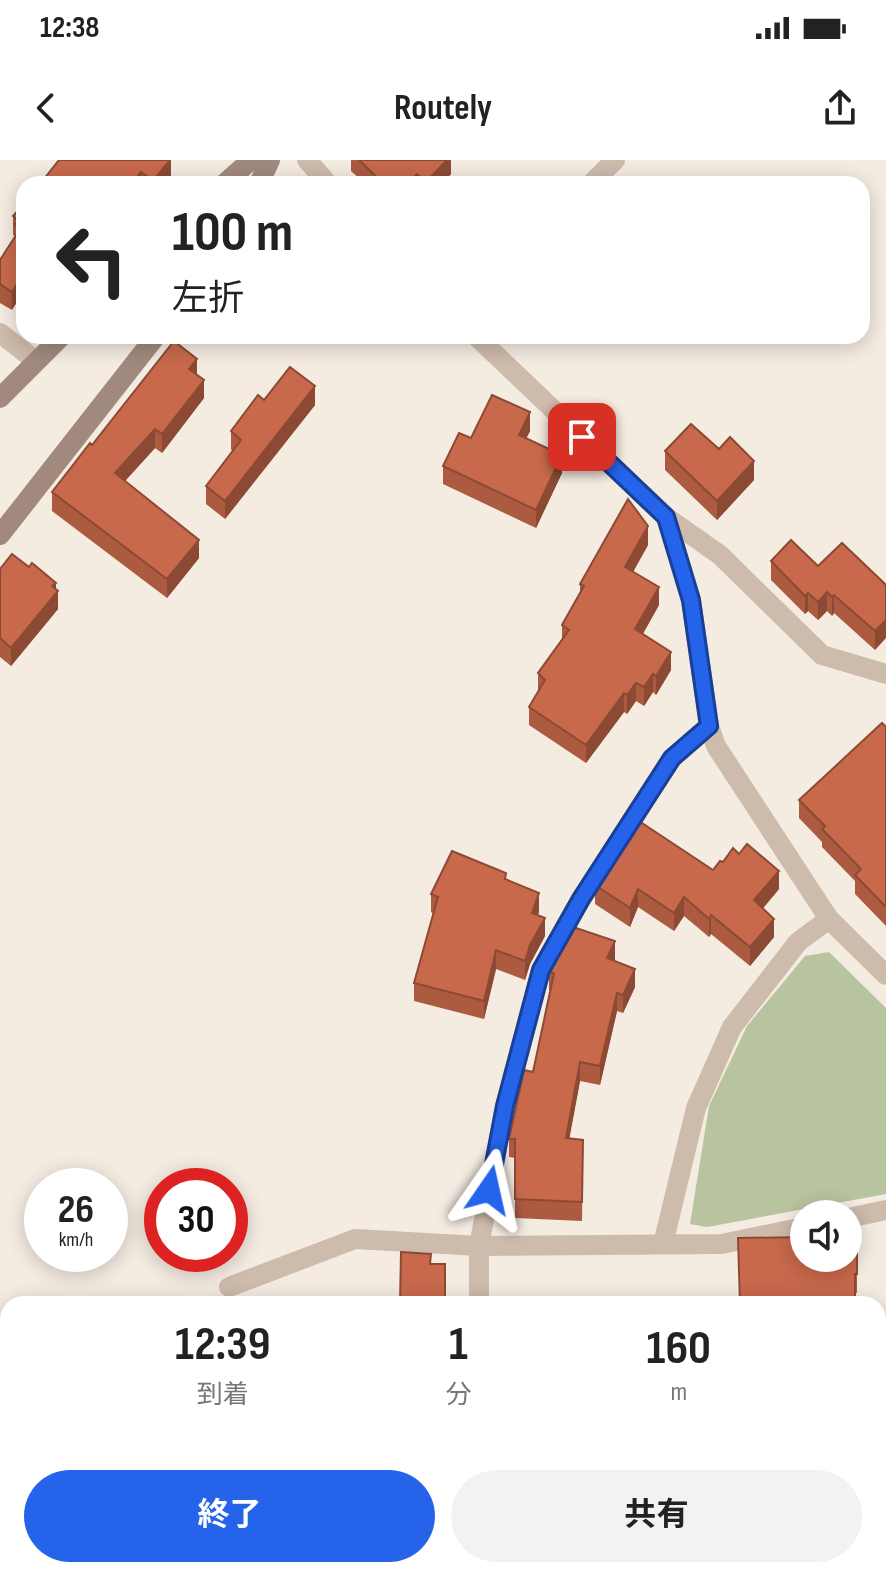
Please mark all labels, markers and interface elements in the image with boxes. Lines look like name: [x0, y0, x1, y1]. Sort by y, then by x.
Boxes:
text: 12:38: [40, 10, 100, 46]
icon: back: [24, 86, 68, 130]
icon: share: [818, 86, 862, 130]
text: Routely: [394, 87, 492, 130]
text: 100 m: [172, 200, 293, 267]
icon: left: [40, 208, 144, 312]
text: 左折: [172, 278, 244, 321]
pin: [548, 403, 616, 471]
icon: arrive: [560, 415, 604, 459]
position arrow: [447, 1148, 531, 1232]
speed limit sign: 30: [144, 1168, 248, 1272]
text: 26: [58, 1186, 94, 1234]
map controls: [790, 1200, 862, 1272]
button: sound: [790, 1200, 862, 1272]
text: km/h: [59, 1228, 93, 1252]
text: 12:39: [175, 1316, 270, 1373]
text: 1: [449, 1316, 468, 1373]
text: 160: [647, 1320, 711, 1377]
text: m: [670, 1377, 687, 1408]
text: 到着: [197, 1380, 249, 1411]
text: 分: [446, 1380, 472, 1411]
button: 終了: [24, 1470, 435, 1562]
button: 共有: [451, 1470, 862, 1562]

